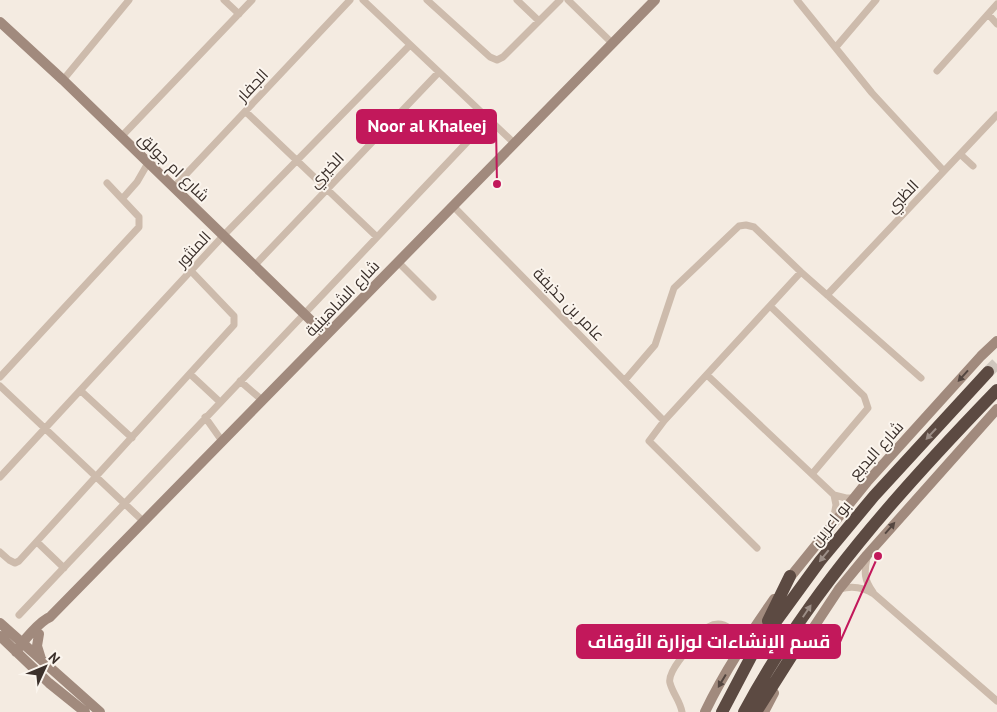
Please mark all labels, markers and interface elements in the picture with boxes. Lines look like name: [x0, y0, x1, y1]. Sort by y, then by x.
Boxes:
street label: الجفار: [231, 64, 272, 106]
callout: Noor al Khaleej: [357, 110, 496, 143]
text: Noor al Khaleej: [367, 114, 487, 137]
street label: شارع ام جولق: [133, 128, 214, 207]
street label: الخيري: [304, 148, 351, 195]
street label: الظبي: [881, 175, 925, 220]
street label: المنثور: [171, 227, 215, 272]
street label: شارع الشاهينية: [301, 256, 385, 342]
street label: عامر بن حذيفة: [528, 263, 609, 346]
one-way arrow: [957, 369, 969, 381]
street label: شارع البديع: [845, 417, 909, 485]
one-way arrow: [925, 427, 937, 439]
street label: بو اعرين: [806, 496, 855, 551]
one-way arrow: [885, 522, 896, 535]
one-way arrow: [819, 549, 830, 562]
one-way arrow: [802, 604, 811, 618]
callout: قسم الإنشاءات لوزارة الأوقاف: [577, 625, 840, 658]
text: قسم الإنشاءات لوزارة الأوقاف: [588, 630, 830, 654]
north arrow: [20, 642, 70, 692]
text: N: [45, 648, 64, 668]
one-way arrow: [717, 675, 726, 688]

